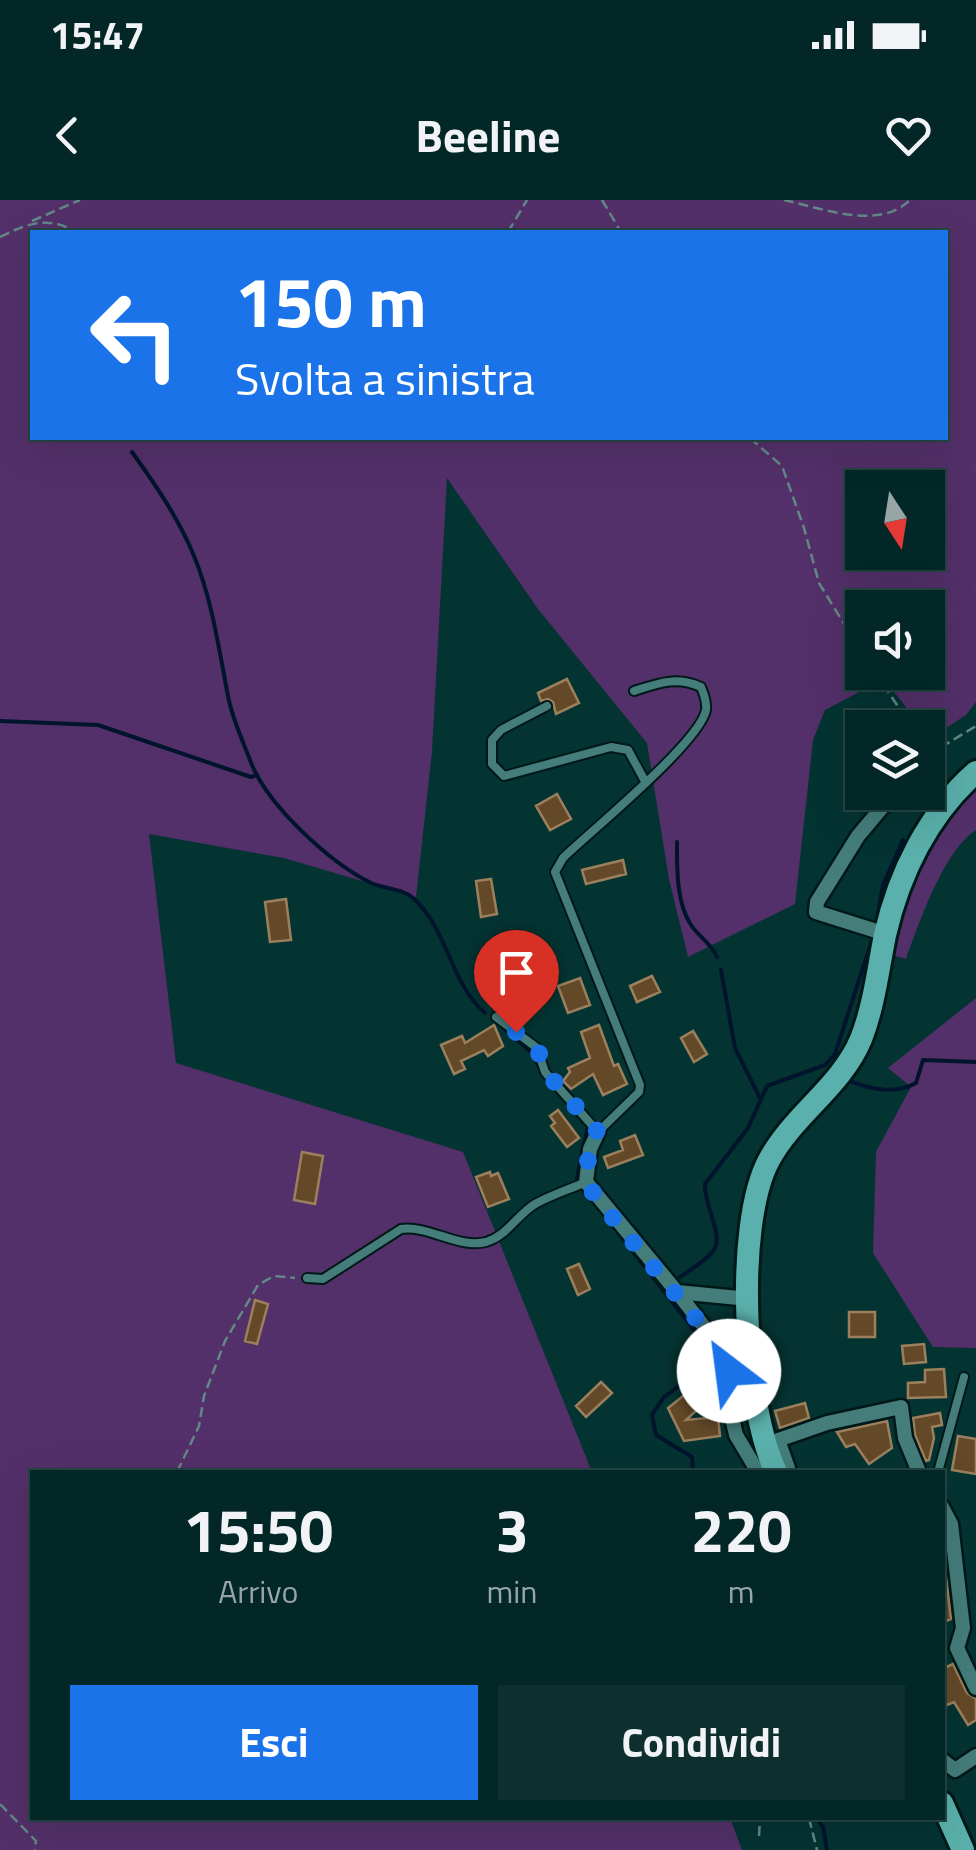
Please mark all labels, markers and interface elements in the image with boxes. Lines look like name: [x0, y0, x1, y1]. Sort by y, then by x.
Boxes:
text: 15:47: [50, 6, 145, 64]
text: Beeline: [416, 101, 560, 169]
icon: back: [40, 108, 95, 163]
icon: heart: [881, 108, 936, 163]
text: 150 m: [235, 248, 427, 354]
icon: left: [70, 270, 200, 400]
text: Svolta a sinistra: [235, 344, 535, 412]
north arrow: [845, 470, 945, 570]
map controls: [845, 470, 945, 810]
button: sound: [845, 590, 945, 690]
button: layers: [845, 710, 945, 810]
pin: [474, 930, 559, 1033]
icon: arrive: [489, 945, 544, 1000]
position arrow: [677, 1319, 781, 1423]
text: 15:50: [183, 1484, 333, 1575]
text: 3: [495, 1484, 529, 1575]
text: 220: [691, 1484, 792, 1575]
text: Arrivo: [218, 1567, 298, 1615]
text: min: [486, 1567, 537, 1615]
text: m: [728, 1567, 755, 1615]
button: Esci: [70, 1685, 478, 1800]
button: Condividi: [498, 1685, 905, 1800]

